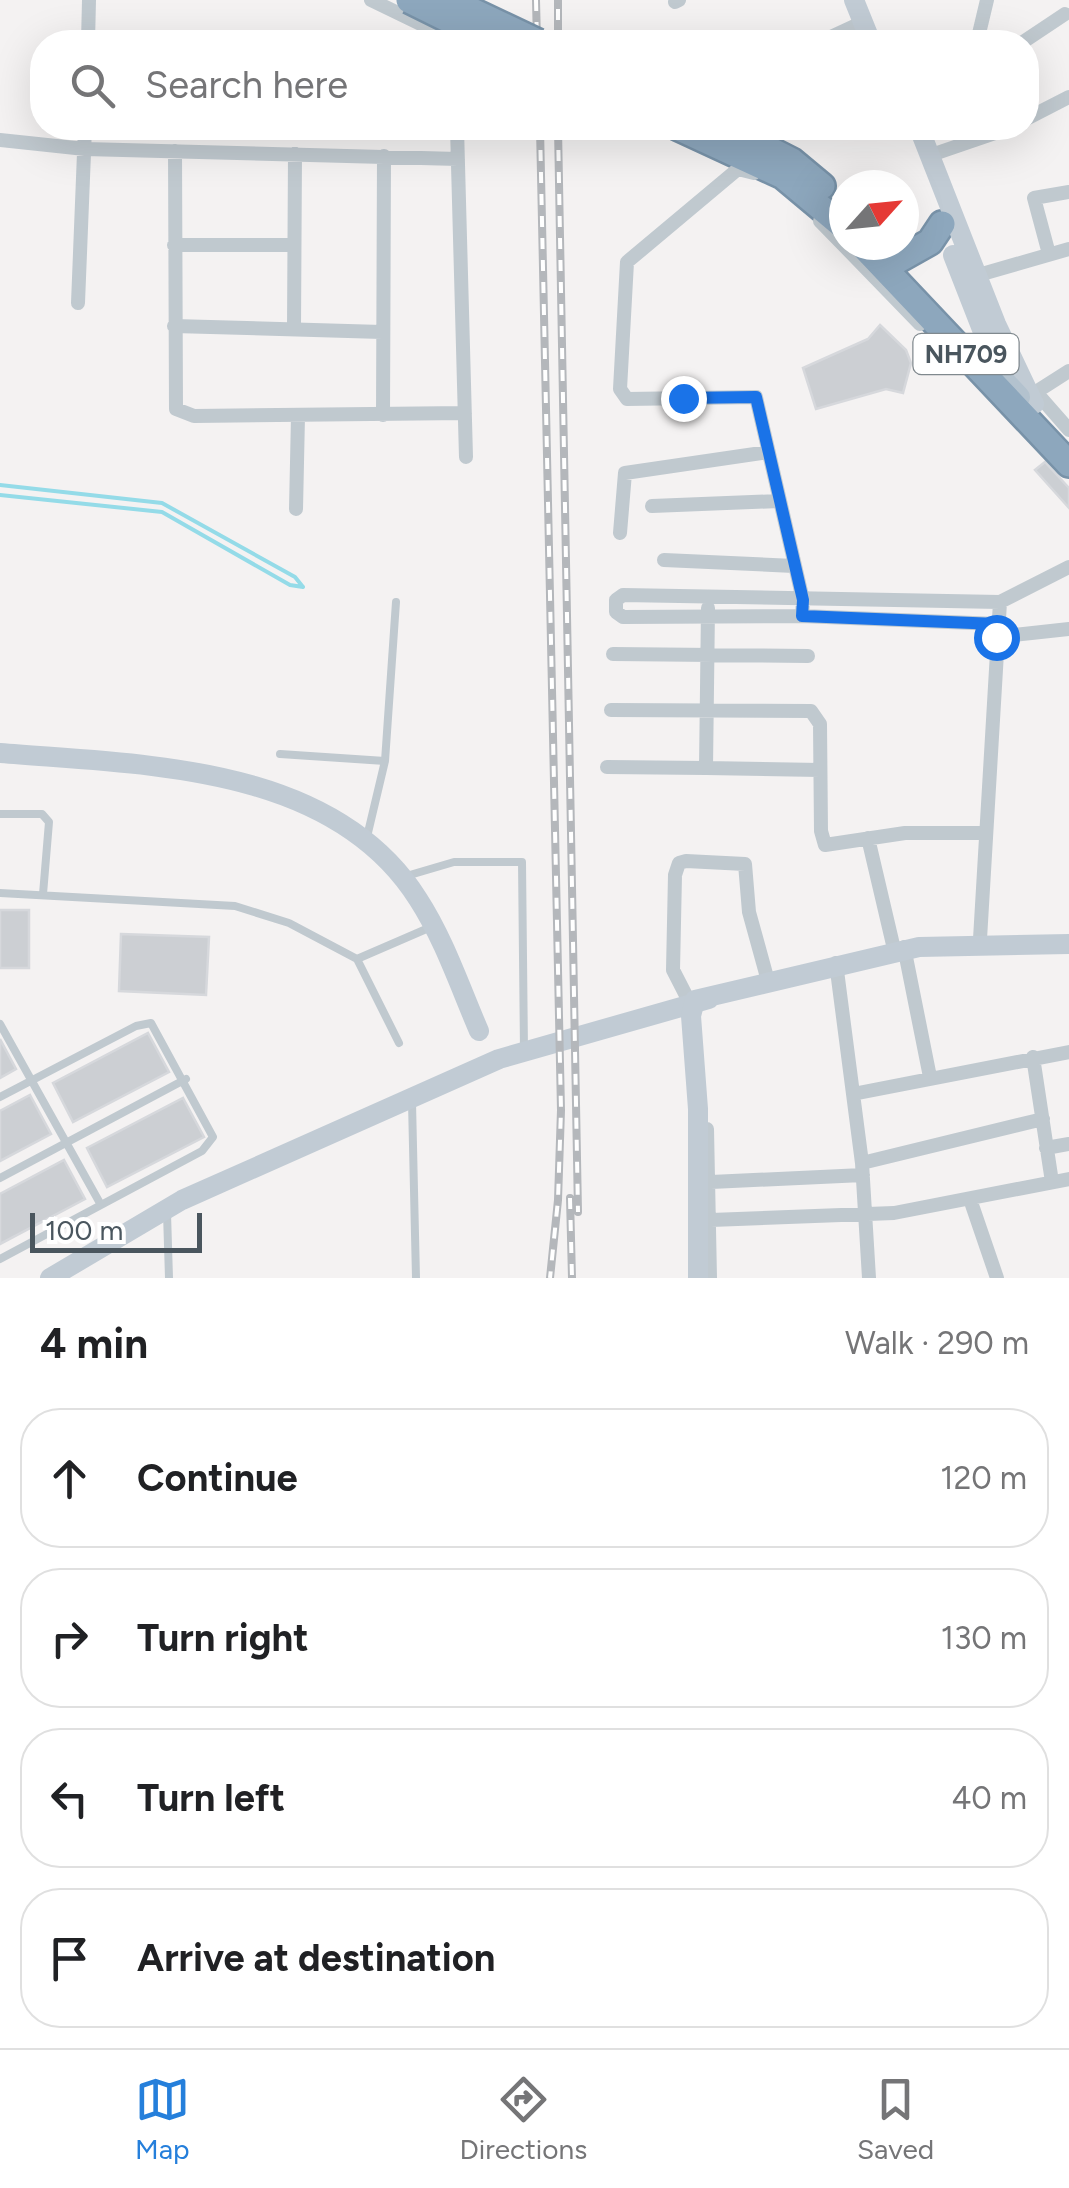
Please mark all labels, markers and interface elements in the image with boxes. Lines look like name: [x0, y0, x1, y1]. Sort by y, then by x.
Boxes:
search box: [30, 30, 1039, 140]
icon: search: [65, 58, 120, 113]
text: Search here: [145, 62, 348, 108]
north arrow: [829, 170, 919, 260]
road number: NH709: [914, 334, 1018, 374]
route end: [661, 376, 707, 422]
route start: [974, 615, 1020, 661]
scale bar: [30, 1208, 202, 1252]
text: 100 m: [45, 1213, 123, 1247]
text: 4 min: [40, 1318, 148, 1369]
text: Walk · 290 m: [845, 1324, 1029, 1362]
icon: ahead: [42, 1451, 97, 1506]
text: Continue: [137, 1455, 298, 1501]
text: 120 m: [940, 1459, 1027, 1497]
icon: right: [42, 1611, 97, 1666]
text: Turn right: [137, 1615, 309, 1661]
text: 130 m: [941, 1619, 1027, 1657]
icon: left: [42, 1771, 97, 1826]
text: Turn left: [137, 1775, 285, 1821]
text: 40 m: [951, 1779, 1027, 1817]
icon: arrive: [42, 1931, 97, 1986]
text: Arrive at destination: [137, 1935, 495, 1981]
tab: Map: [135, 2072, 190, 2166]
tab: Directions: [460, 2072, 587, 2166]
tab: Saved: [857, 2072, 934, 2166]

